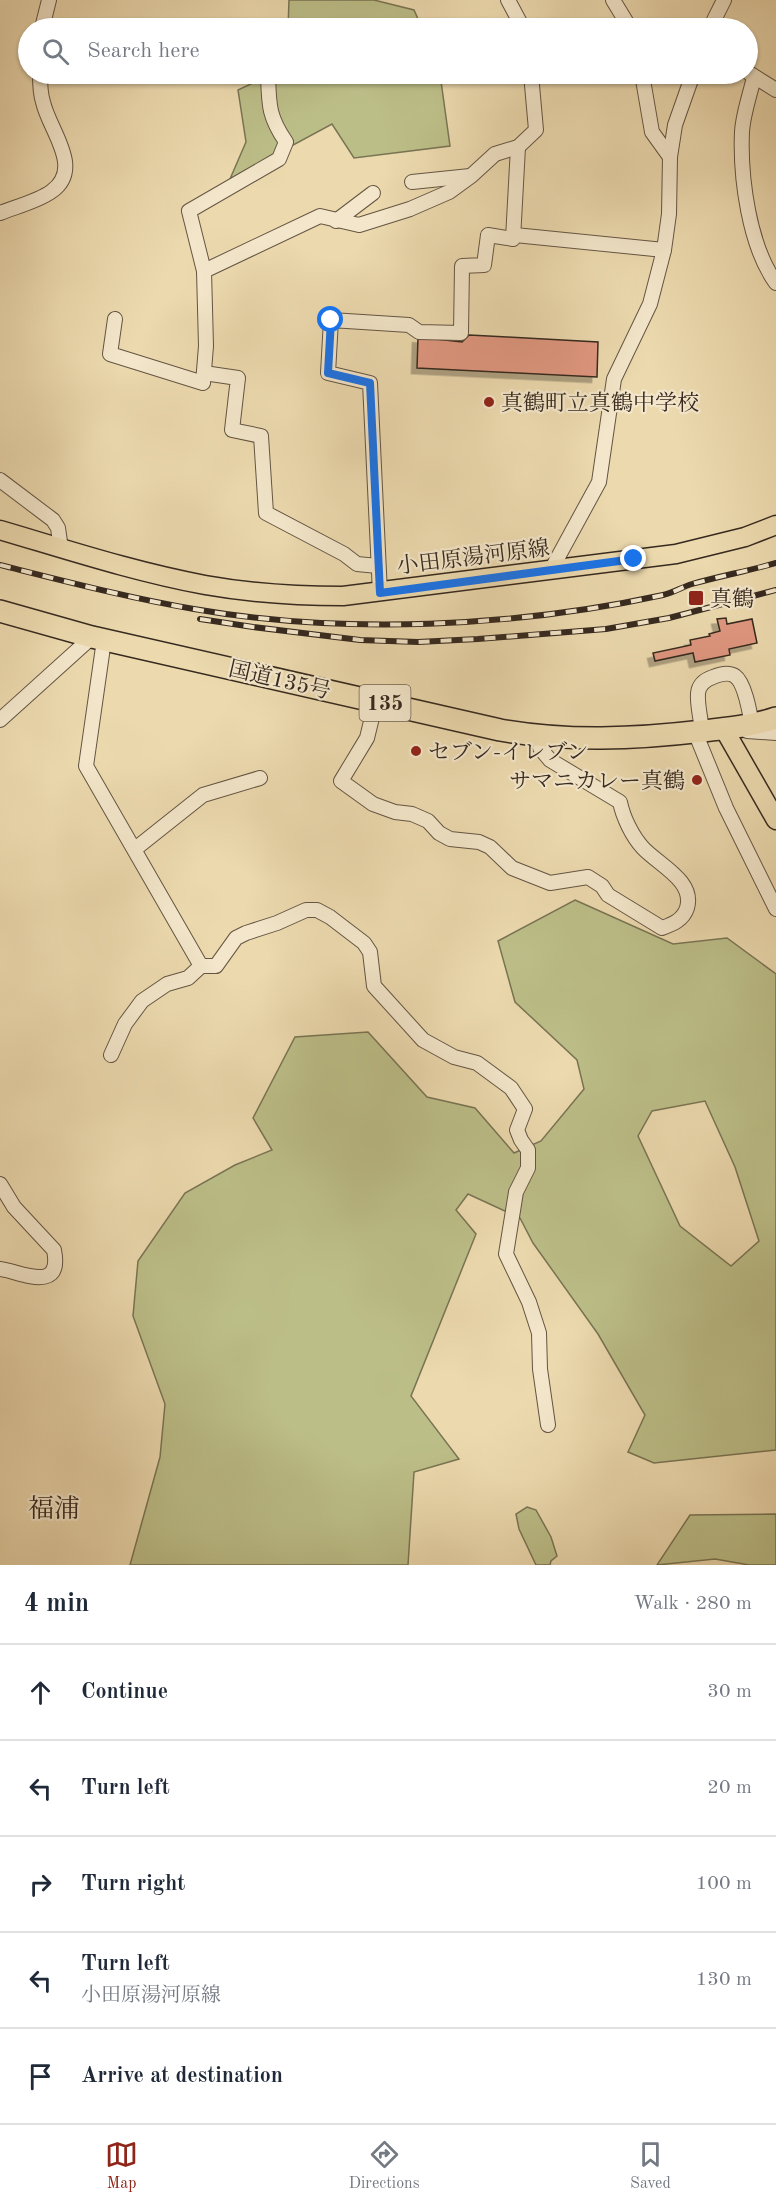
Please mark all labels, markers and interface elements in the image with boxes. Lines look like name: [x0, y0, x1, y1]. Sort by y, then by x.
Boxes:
search box: [18, 18, 758, 84]
icon: search: [39, 35, 72, 68]
text: Search here: [87, 40, 200, 62]
route start: [317, 306, 343, 332]
place label: 真鶴町立真鶴中学校: [501, 391, 699, 415]
marker: 真鶴町立真鶴中学校: [482, 395, 496, 409]
street label: 小田原湯河原線: [395, 536, 551, 578]
route end: [620, 545, 646, 571]
place label: 真鶴: [710, 587, 754, 611]
marker: 真鶴: [687, 589, 705, 607]
street label: 国道135号: [226, 657, 333, 703]
road number: 135: [360, 685, 410, 721]
place label: セブン-イレブン: [428, 741, 588, 764]
marker: セブン-イレブン: [409, 744, 423, 758]
place label: サマニカレー真鶴: [509, 769, 685, 793]
marker: サマニカレー真鶴: [690, 773, 704, 787]
district label: 福浦: [28, 1495, 80, 1523]
text: 4 min: [24, 1591, 89, 1617]
text: Walk · 280 m: [633, 1594, 752, 1614]
icon: ahead: [24, 1676, 57, 1709]
text: Continue: [81, 1681, 168, 1703]
text: 30 m: [707, 1682, 752, 1702]
icon: left: [24, 1772, 57, 1805]
text: Turn left: [81, 1777, 170, 1799]
text: 20 m: [707, 1778, 752, 1798]
icon: right: [24, 1868, 57, 1901]
text: Turn right: [81, 1873, 185, 1895]
text: 100 m: [696, 1874, 752, 1894]
text: Turn left: [81, 1953, 170, 1975]
icon: left: [24, 1964, 57, 1997]
text: 130 m: [696, 1970, 752, 1990]
text: 小田原湯河原線: [81, 1986, 221, 2006]
icon: arrive: [24, 2060, 57, 2093]
text: Arrive at destination: [81, 2065, 283, 2087]
tab: Map: [105, 2138, 138, 2194]
tab: Directions: [349, 2138, 420, 2194]
tab: Saved: [630, 2138, 671, 2194]

